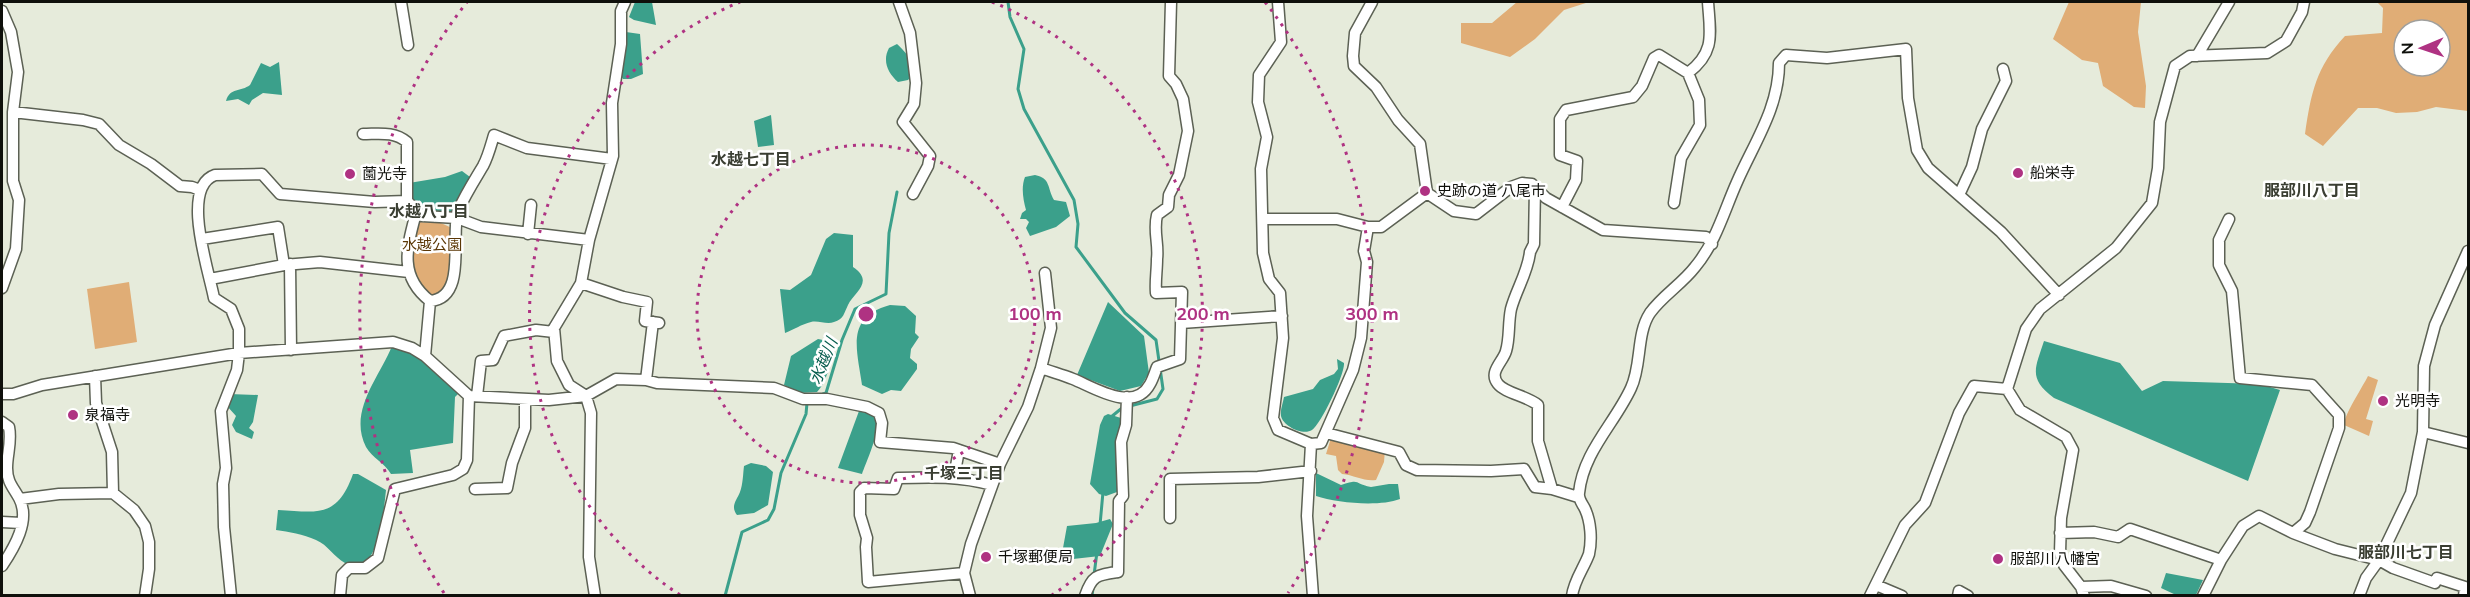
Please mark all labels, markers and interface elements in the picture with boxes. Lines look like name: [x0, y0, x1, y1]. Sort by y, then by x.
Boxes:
north arrow: [2392, 18, 2452, 78]
text: N: [2397, 42, 2417, 55]
district label: 水越七丁目: [711, 149, 791, 169]
place label: 船栄寺: [2030, 163, 2075, 182]
place label: 薗光寺: [362, 164, 407, 183]
marker: 船栄寺: [2011, 166, 2025, 180]
marker: 薗光寺: [343, 167, 357, 181]
district label: 服部川八丁目: [2264, 180, 2360, 200]
place label: 史跡の道 八尾市: [1437, 181, 1546, 200]
marker: 史跡の道 八尾市: [1418, 184, 1432, 198]
district label: 水越八丁目: [389, 201, 469, 221]
park label: 水越公園: [402, 235, 462, 254]
text: 100 m: [1008, 302, 1062, 325]
text: 200 m: [1176, 302, 1230, 325]
text: 300 m: [1345, 302, 1399, 325]
centre of rings: [856, 304, 876, 324]
water label: 水越川: [805, 333, 842, 387]
place label: 光明寺: [2395, 391, 2440, 410]
marker: 光明寺: [2376, 394, 2390, 408]
place label: 泉福寺: [85, 405, 130, 424]
marker: 泉福寺: [66, 408, 80, 422]
district label: 千塚三丁目: [924, 463, 1004, 483]
district label: 服部川七丁目: [2358, 542, 2454, 562]
place label: 千塚郵便局: [998, 547, 1073, 566]
place label: 服部川八幡宮: [2010, 549, 2100, 568]
marker: 千塚郵便局: [979, 550, 993, 564]
marker: 服部川八幡宮: [1991, 552, 2005, 566]

